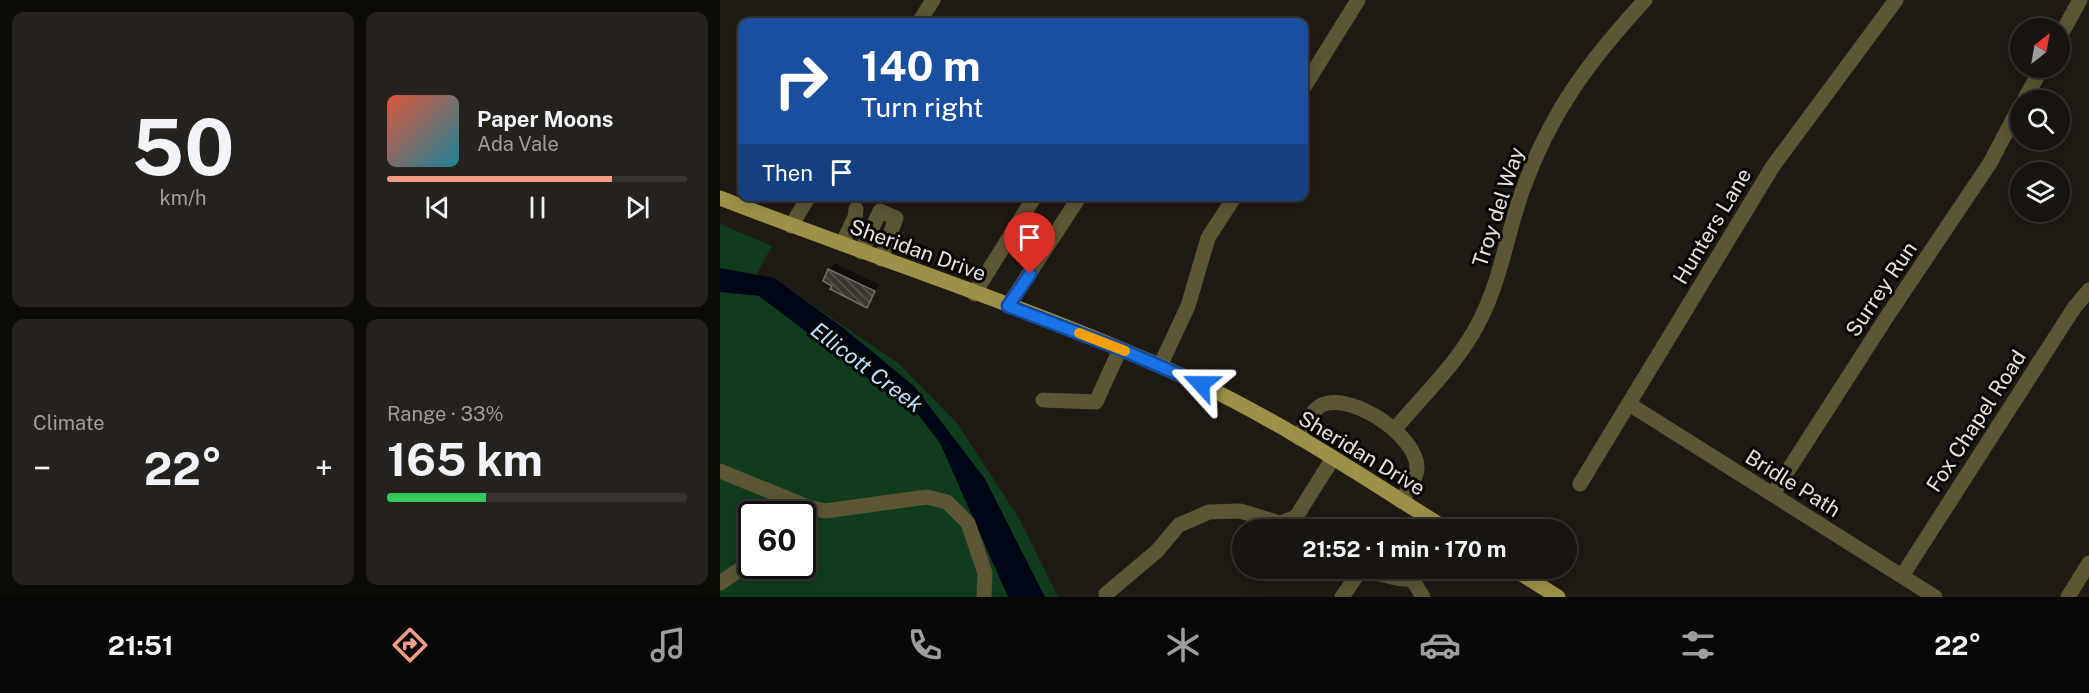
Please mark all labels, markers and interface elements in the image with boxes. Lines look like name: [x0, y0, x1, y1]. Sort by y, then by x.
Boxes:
north arrow: [2010, 18, 2070, 78]
map controls: [2010, 18, 2070, 222]
text: 140 m: [861, 41, 981, 90]
icon: right: [762, 42, 840, 120]
button: search: [2010, 90, 2070, 150]
text: Turn right: [861, 91, 984, 123]
text: 50: [132, 101, 234, 193]
text: Paper Moons: [477, 106, 613, 132]
text: Ada Vale: [477, 132, 559, 156]
street label: Troy del Way: [1467, 144, 1529, 270]
icon: arrive: [825, 156, 858, 189]
text: Then: [762, 160, 813, 186]
button: layers: [2010, 162, 2070, 222]
street label: Hunters Lane: [1668, 163, 1756, 289]
text: km/h: [159, 186, 207, 210]
icon: previous: [421, 191, 454, 224]
icon: pause: [521, 191, 554, 224]
icon: next: [621, 191, 654, 224]
pin: [1004, 212, 1055, 274]
street label: Sheridan Drive: [846, 214, 990, 286]
icon: arrive: [1013, 221, 1046, 254]
street label: Surrey Run: [1840, 237, 1922, 341]
water label: Ellicott Creek: [806, 317, 928, 418]
street label: Fox Chapel Road: [1921, 345, 2031, 497]
position arrow: [1169, 352, 1233, 416]
text: Range · 33%: [387, 402, 504, 426]
street label: Sheridan Drive: [1294, 405, 1430, 501]
text: Climate: [33, 411, 105, 435]
text: 165 km: [387, 433, 543, 486]
text: 22°: [144, 442, 222, 495]
street label: Bridle Path: [1741, 444, 1845, 522]
text: −: [33, 449, 51, 487]
text: +: [315, 449, 333, 487]
speed limit sign: 60: [738, 501, 816, 579]
text: 21:52 · 1 min · 170 m: [1302, 536, 1507, 562]
icon: directions: [389, 624, 431, 666]
icon: music: [647, 624, 689, 666]
icon: phone: [904, 624, 946, 666]
icon: climate: [1162, 624, 1204, 666]
icon: car: [1419, 624, 1461, 666]
icon: filters: [1677, 624, 1719, 666]
text: 21:51: [108, 629, 174, 661]
text: 22°: [1934, 629, 1981, 661]

